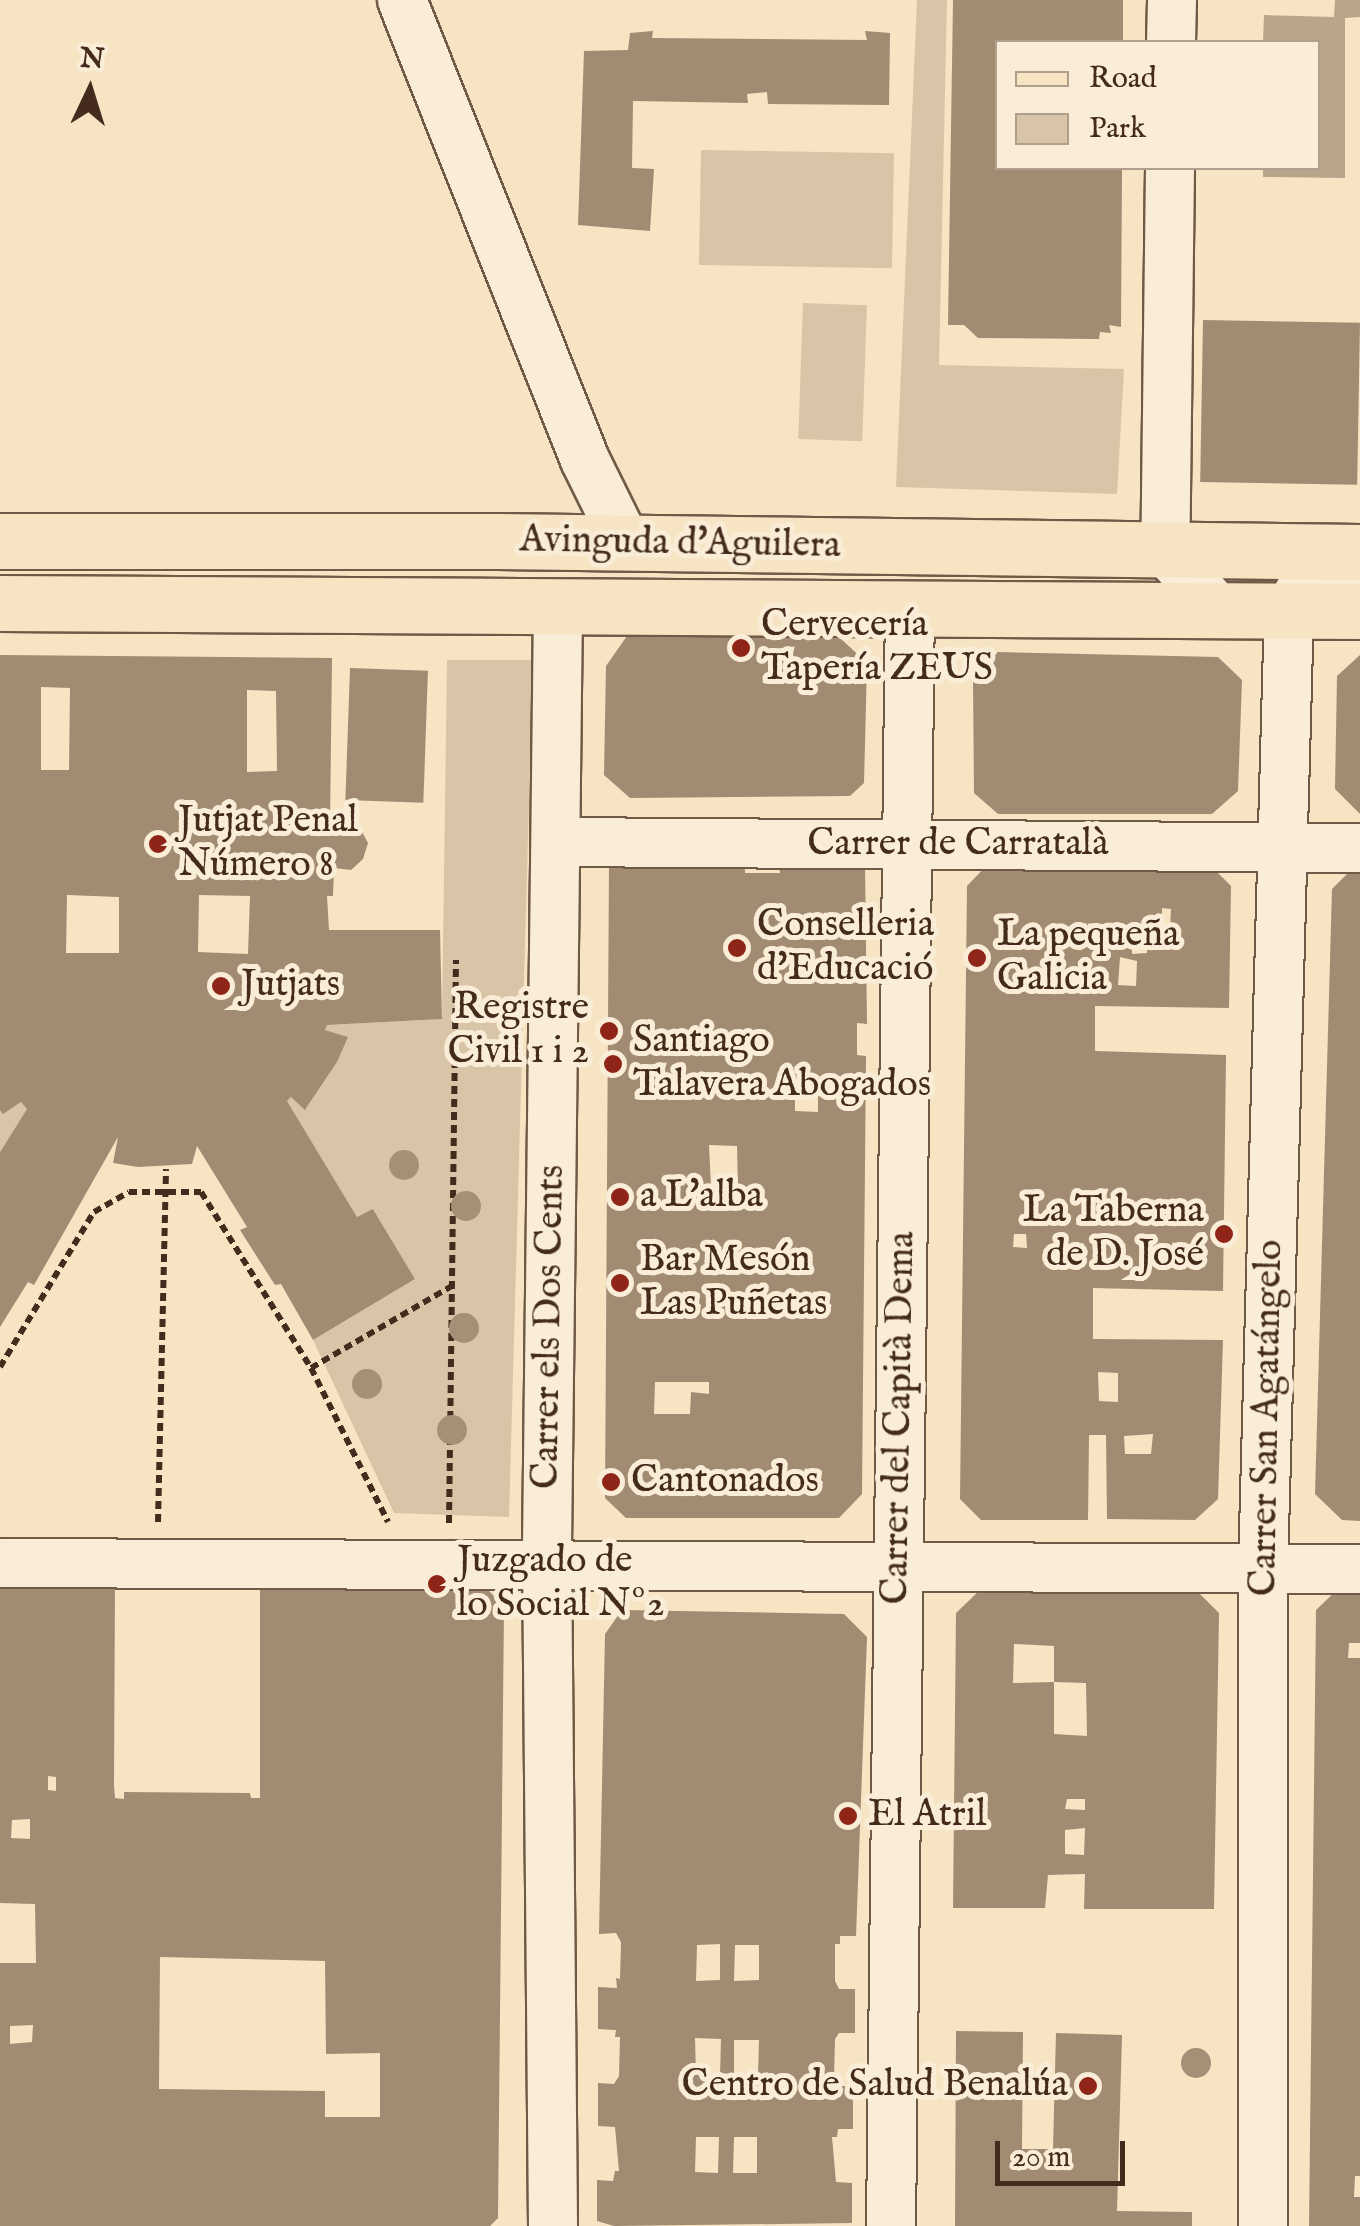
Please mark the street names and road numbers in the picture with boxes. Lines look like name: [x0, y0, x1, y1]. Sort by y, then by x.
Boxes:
street label: Avinguda d'Aguilera: [519, 518, 841, 570]
street label: Carrer de Carratalà: [807, 822, 1109, 868]
street label: Carrer els Dos Cents: [524, 1164, 576, 1490]
street label: Carrer del Capità Dema: [874, 1231, 926, 1605]
street label: Carrer San Agatángelo: [1242, 1239, 1294, 1597]

